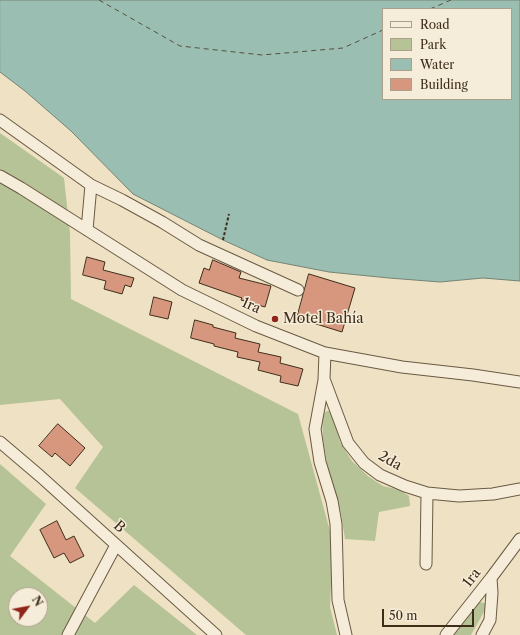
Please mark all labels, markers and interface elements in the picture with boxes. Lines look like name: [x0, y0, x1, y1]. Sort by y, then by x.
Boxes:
legend: [382, 8, 512, 100]
text: Road: [420, 17, 450, 32]
text: Park: [420, 37, 446, 52]
text: Water: [420, 57, 454, 72]
text: Building: [420, 77, 468, 92]
street label: 1ra: [239, 294, 263, 318]
place label: Motel Bahía: [283, 311, 364, 327]
marker: Motel Bahía: [270, 314, 280, 324]
street label: 2da: [375, 448, 405, 474]
street label: B: [110, 517, 128, 537]
street label: 1ra: [460, 565, 484, 591]
north arrow: [8, 587, 48, 627]
text: N: [29, 593, 46, 609]
scale bar: [384, 601, 476, 627]
text: 50 m: [389, 608, 418, 623]

